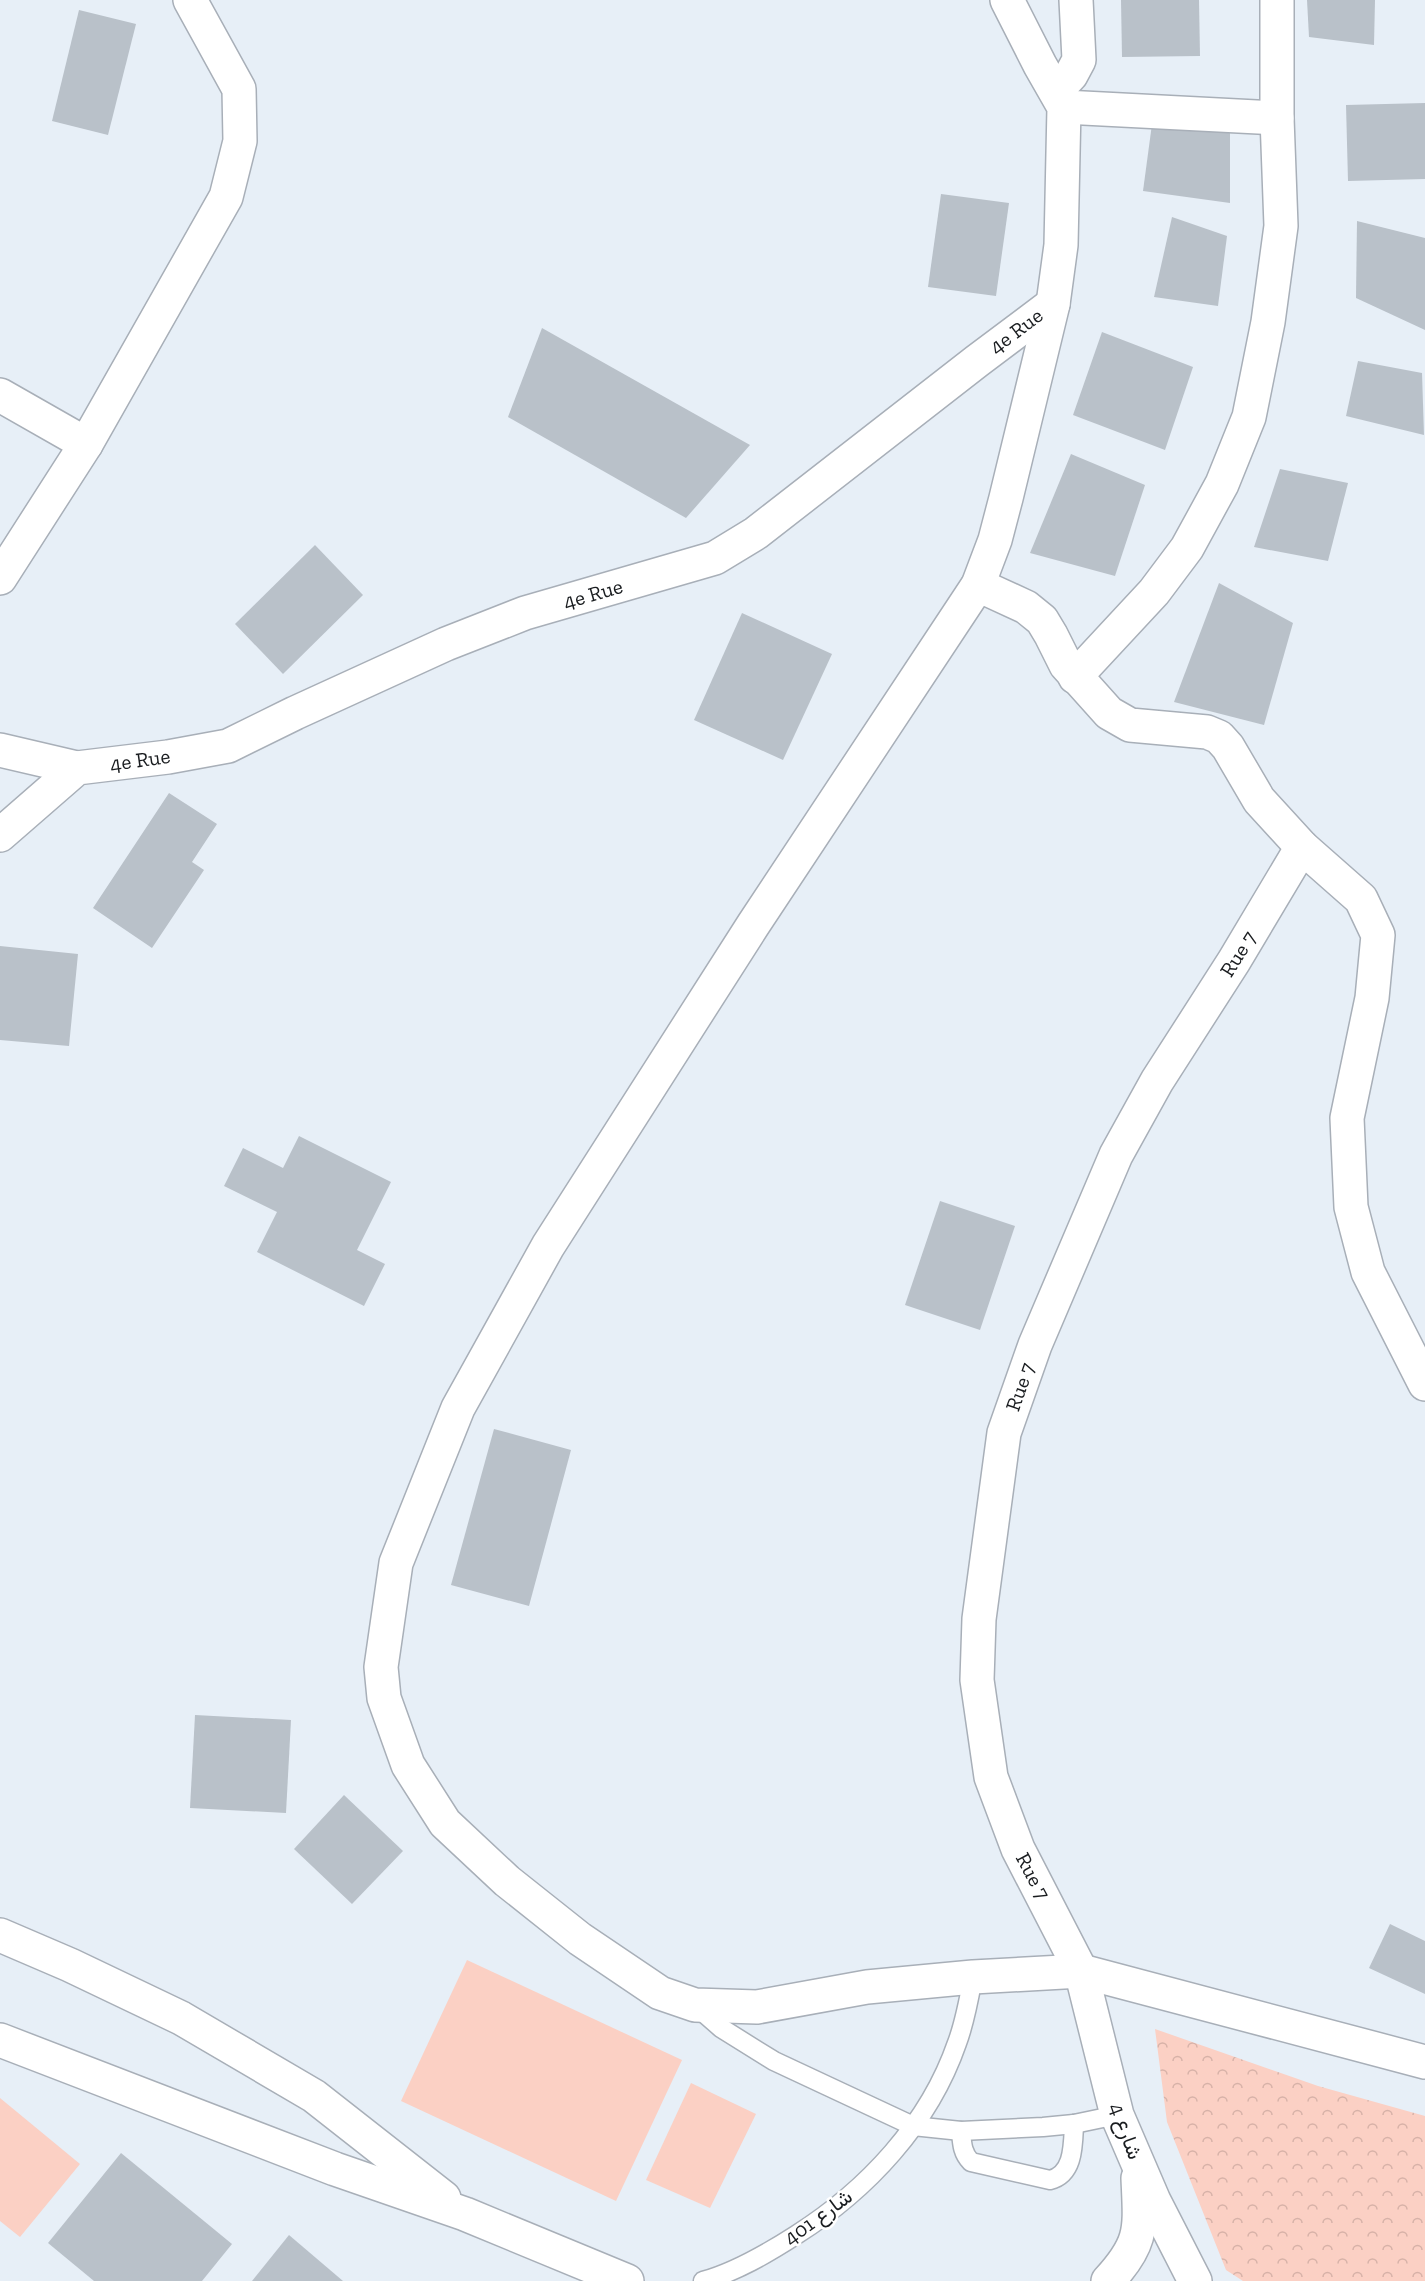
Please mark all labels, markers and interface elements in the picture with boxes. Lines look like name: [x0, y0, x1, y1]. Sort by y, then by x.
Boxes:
street label: 4e Rue: [984, 302, 1048, 359]
street label: 4e Rue: [560, 573, 626, 614]
street label: 4e Rue: [108, 743, 172, 776]
street label: Rue 7: [1214, 926, 1261, 981]
street label: Rue 7: [1000, 1359, 1039, 1414]
street label: Rue 7: [1011, 1848, 1056, 1903]
street label: شارع 4: [1103, 2099, 1148, 2163]
street label: شارع 401: [779, 2183, 858, 2251]

